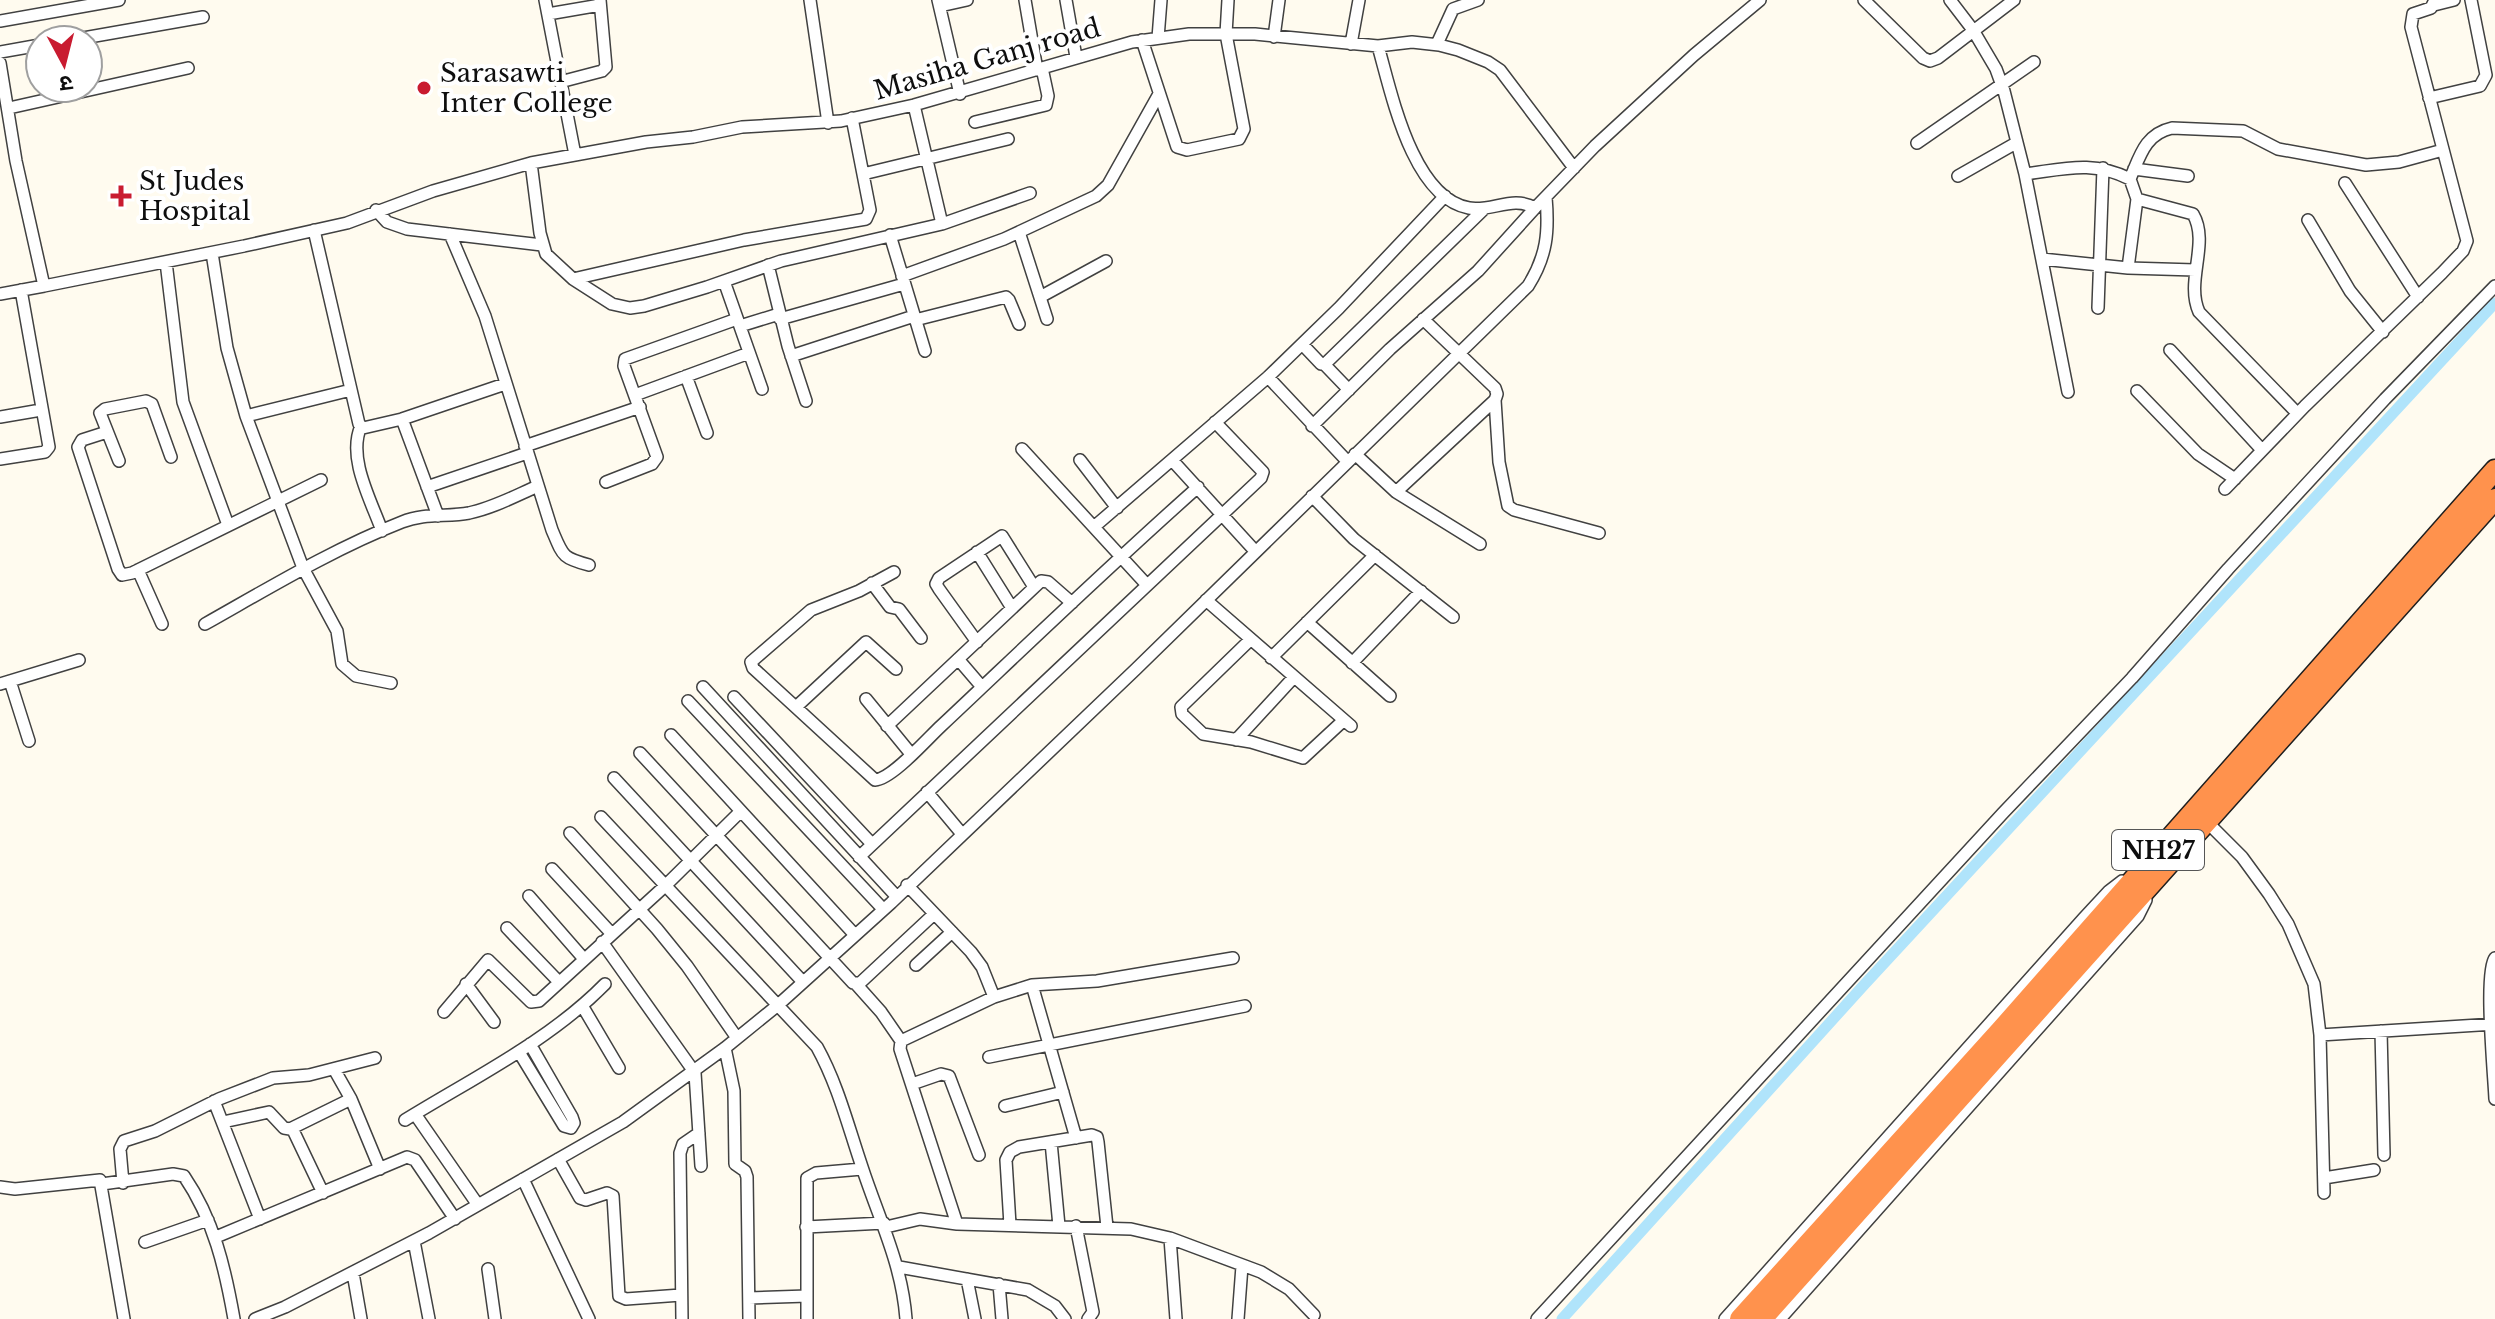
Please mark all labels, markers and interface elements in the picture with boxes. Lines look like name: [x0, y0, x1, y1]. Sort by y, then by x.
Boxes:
street label: Masiha Ganj road: [870, 11, 1104, 107]
north arrow: [24, 24, 104, 104]
place label: Sarasawti Inter College: [440, 57, 613, 119]
text: उ: [57, 69, 74, 98]
marker: Sarasawti Inter College: [415, 79, 433, 97]
place label: St Judes Hospital: [139, 165, 250, 227]
marker: St Judes Hospital: [110, 185, 132, 207]
road number: NH27: [2112, 830, 2204, 870]

